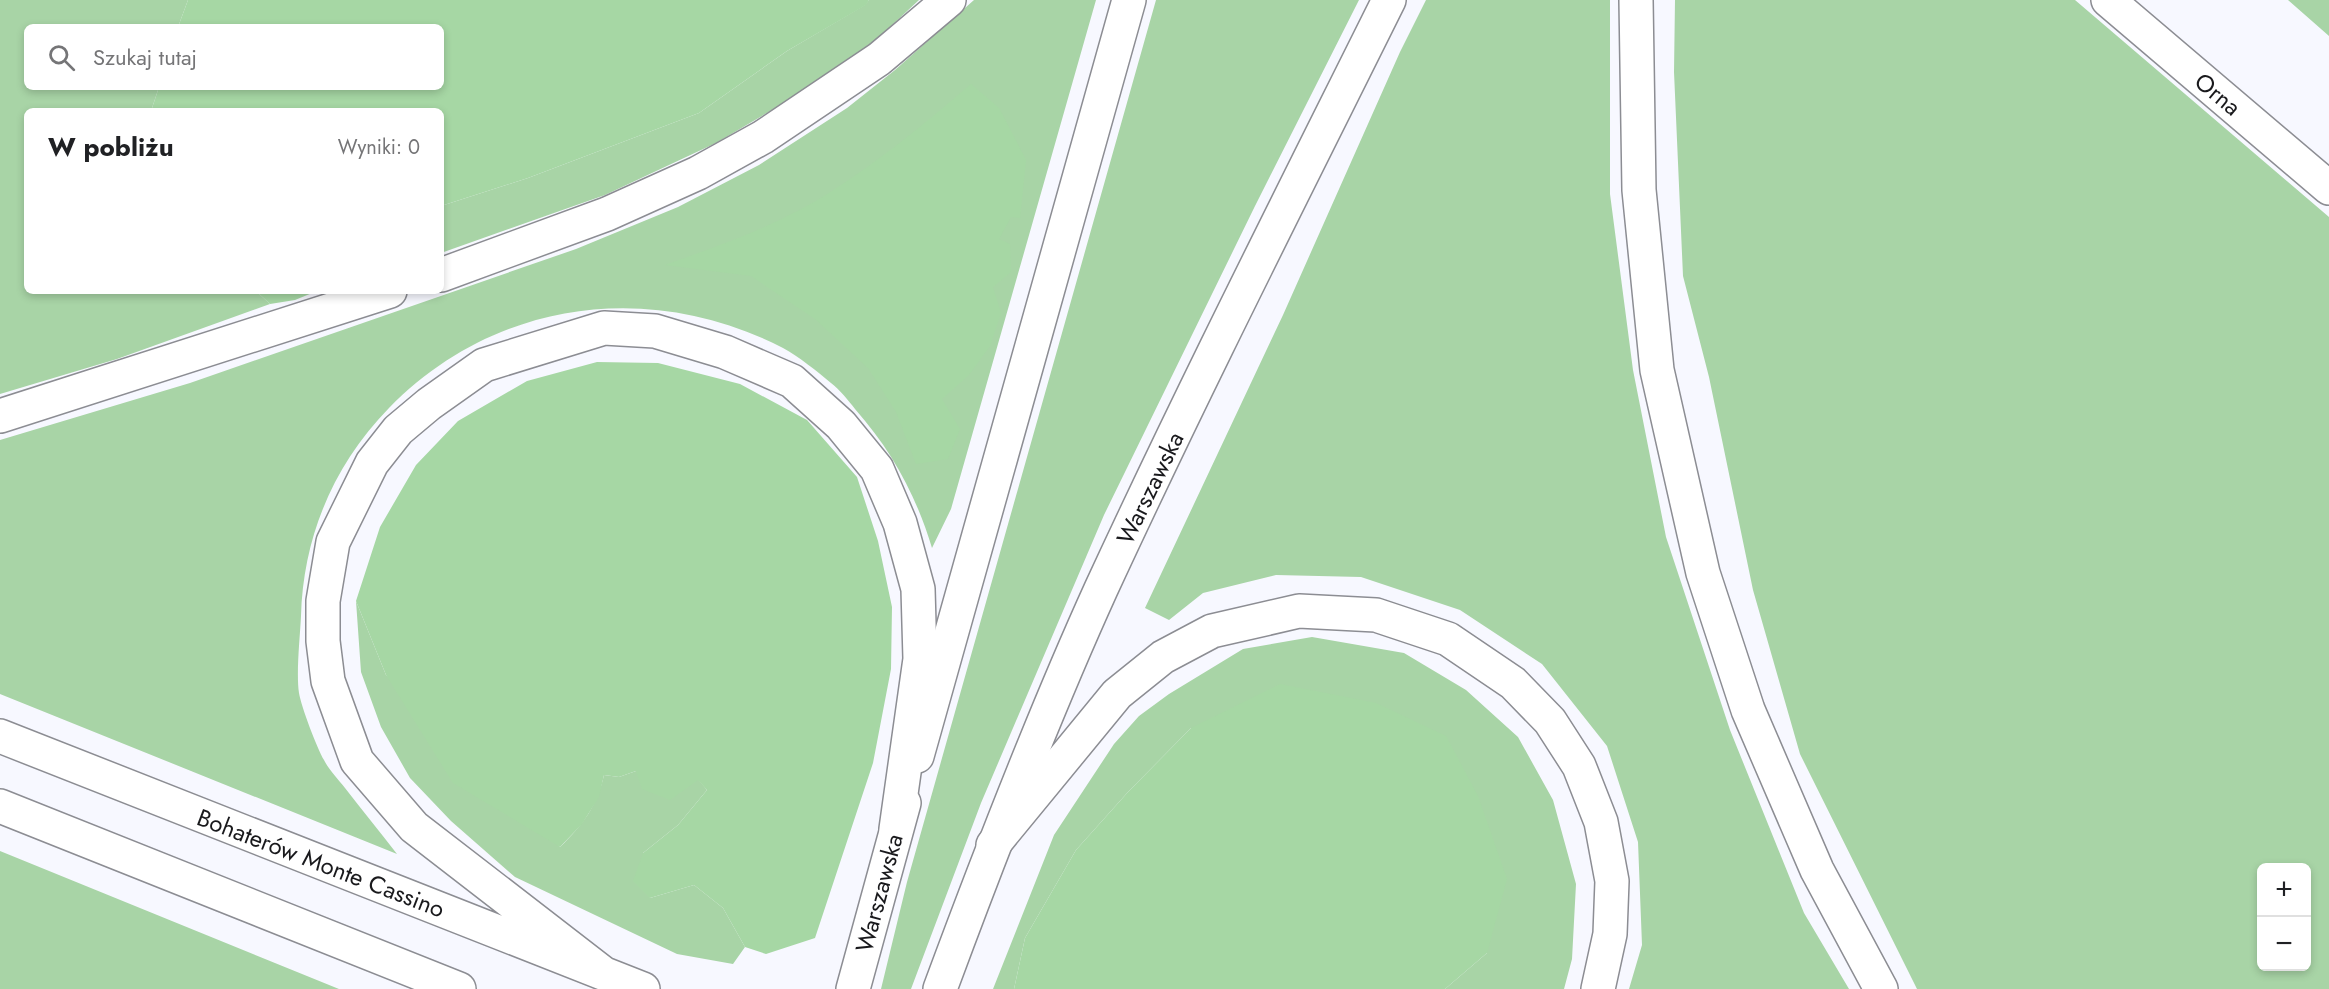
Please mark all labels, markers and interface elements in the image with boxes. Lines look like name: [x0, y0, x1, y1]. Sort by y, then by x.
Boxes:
search box: [24, 24, 444, 90]
icon: search: [45, 41, 78, 74]
text: Szukaj tutaj: [93, 41, 197, 73]
street label: Orna: [2187, 64, 2249, 124]
text: W pobliżu: [48, 128, 174, 166]
text: Wyniki: 0: [338, 133, 420, 162]
street label: Warszawska: [1108, 426, 1192, 550]
street label: Bohaterów Monte Cassino: [192, 800, 450, 926]
street label: Warszawska: [846, 830, 912, 956]
map controls: [2257, 863, 2311, 971]
button: +: [2257, 863, 2311, 917]
button: −: [2257, 917, 2311, 971]

